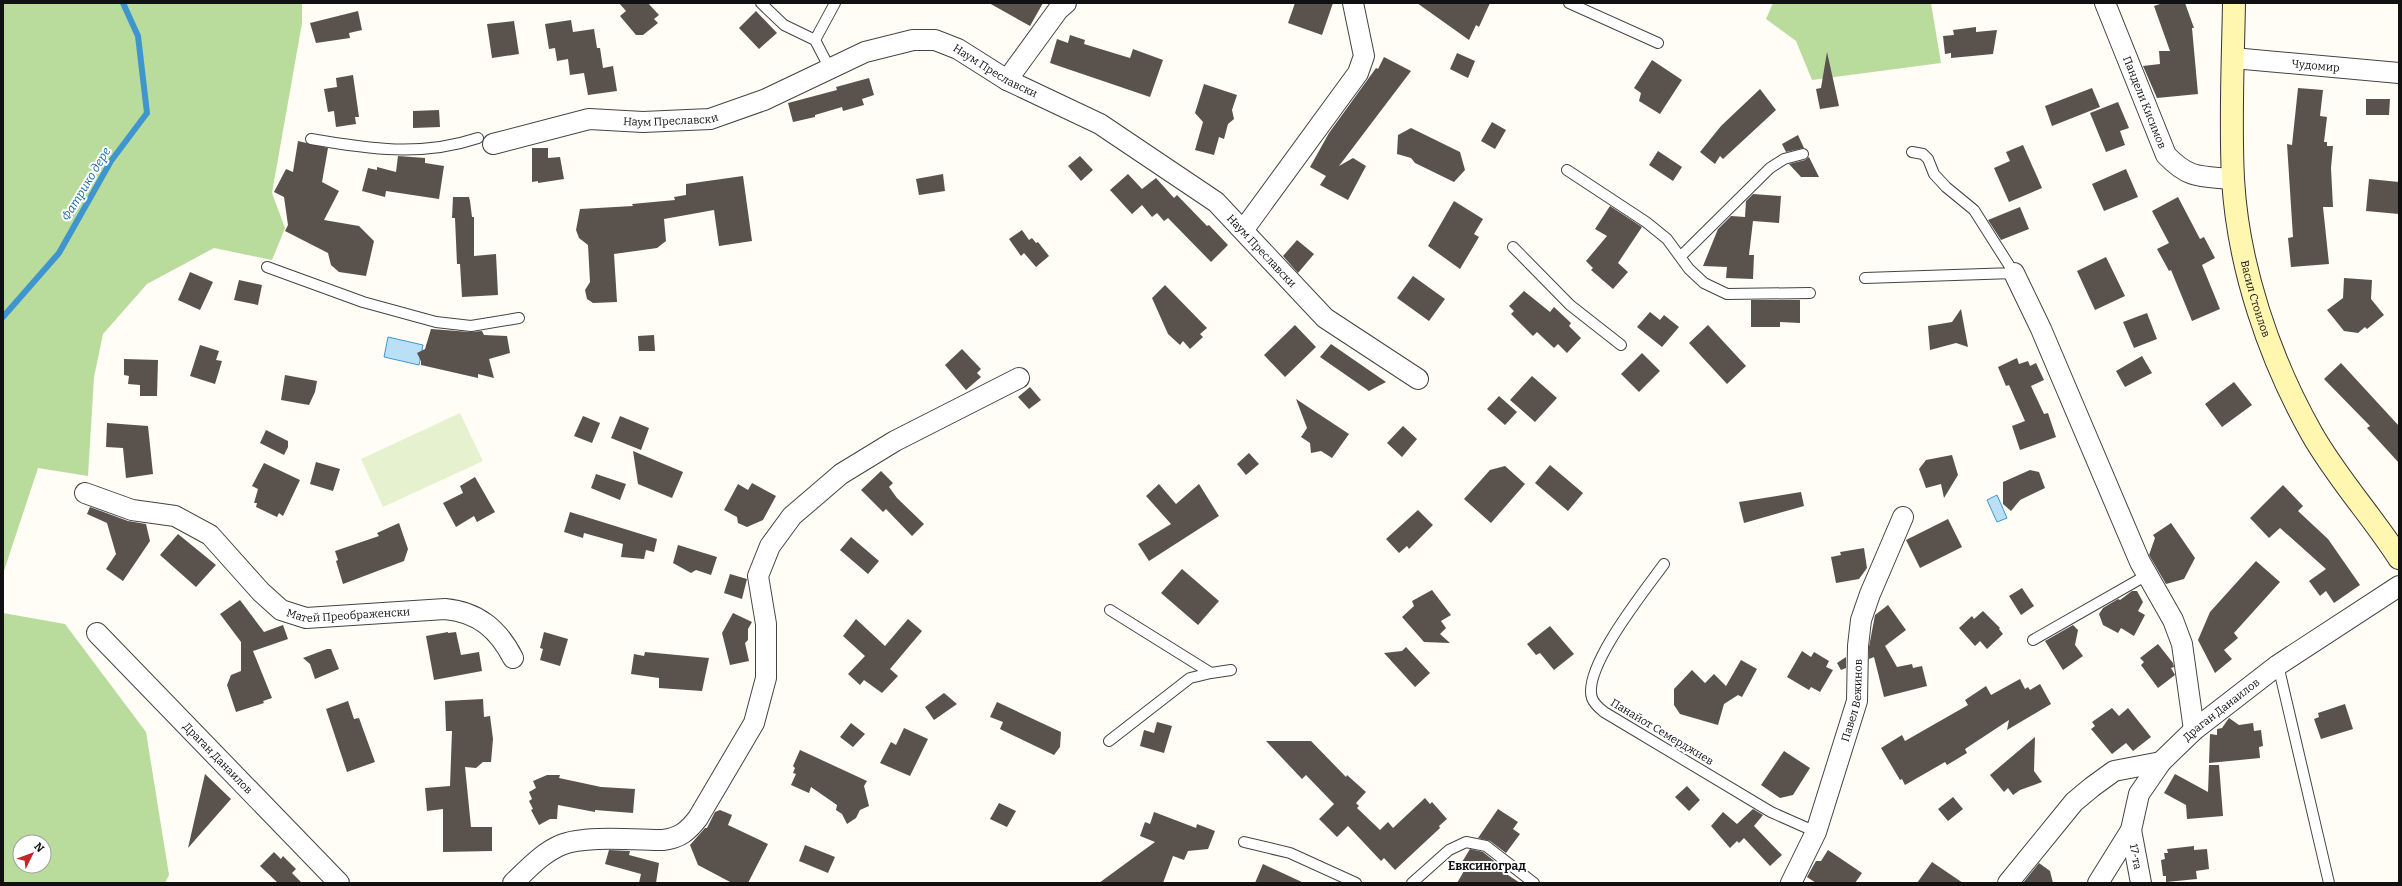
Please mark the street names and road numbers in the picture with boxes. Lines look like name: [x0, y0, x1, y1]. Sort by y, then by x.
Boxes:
street label: Наум Преславски: [951, 41, 1040, 100]
street label: Пандели Кисимов: [2120, 54, 2169, 150]
street label: Чудомир: [2291, 57, 2341, 74]
street label: Наум Преславски: [623, 110, 720, 129]
street label: Наум Преславски: [1224, 211, 1299, 290]
street label: Васил Стоилов: [2238, 259, 2273, 339]
street label: Матей Преображенски: [285, 605, 410, 625]
street label: Павел Вежинов: [1838, 659, 1864, 743]
street label: Драган Данаилов: [2180, 675, 2262, 744]
street label: Панайот Семерджиев: [1608, 696, 1716, 768]
street label: Драган Данаилов: [181, 720, 255, 796]
street label: 17-та: [2127, 843, 2145, 870]

